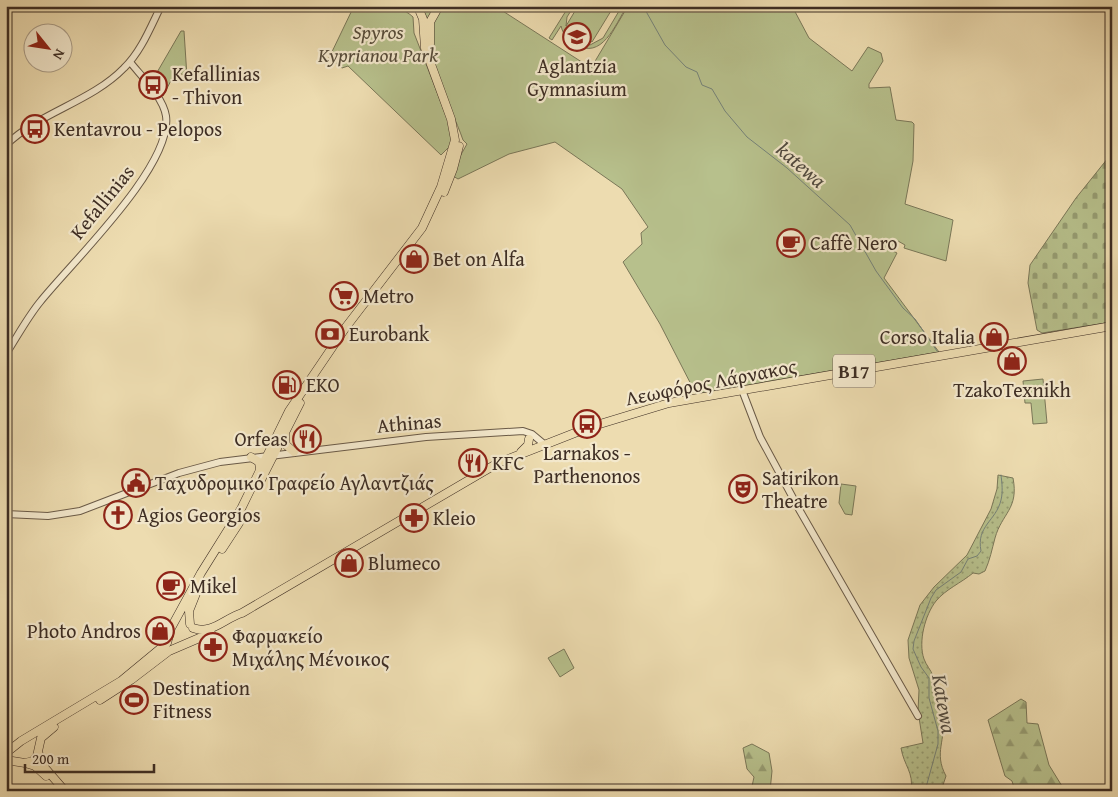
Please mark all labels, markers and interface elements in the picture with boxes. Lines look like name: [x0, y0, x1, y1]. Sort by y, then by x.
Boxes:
park label: Spyros Kyprianou Park: [317, 17, 439, 69]
north arrow: [22, 22, 72, 72]
school or university icon: Aglantzia Gymnasium: [562, 22, 592, 52]
text: N: [48, 45, 70, 64]
place label: Aglantzia Gymnasium: [527, 51, 627, 103]
place label: Kefallinias - Thivon: [172, 59, 260, 111]
bus stop icon: Kefallinias - Thivon: [138, 70, 168, 100]
bus stop icon: Kentavrou - Pelopos: [20, 114, 50, 144]
place label: Kentavrou - Pelopos: [54, 114, 222, 143]
water label: katewa: [769, 134, 833, 195]
street label: Kefallinias: [63, 158, 141, 245]
cafe icon: Caffè Nero: [776, 228, 806, 258]
place label: Caffè Nero: [810, 228, 898, 257]
shop icon: Bet on Alfa: [399, 244, 429, 274]
place label: Bet on Alfa: [433, 244, 525, 273]
supermarket icon: Metro: [329, 281, 359, 311]
place label: Metro: [363, 281, 414, 310]
bank icon: Eurobank: [315, 319, 345, 349]
place label: Eurobank: [349, 319, 430, 348]
place label: Corso Italia: [880, 322, 976, 351]
shop icon: Corso Italia: [979, 322, 1009, 352]
shop icon: TzakoTexnikh: [997, 346, 1027, 376]
street label: Λεωφόρος Λάρνακος: [623, 351, 799, 412]
road number: B17: [833, 354, 875, 388]
fuel station icon: EKO: [272, 370, 302, 400]
place label: EKO: [306, 370, 340, 399]
place label: TzakoTexnikh: [953, 375, 1071, 404]
street label: Athinas: [375, 405, 442, 440]
bus stop icon: Larnakos - Parthenonos: [572, 409, 602, 439]
place label: Orfeas: [234, 424, 288, 453]
restaurant icon: Orfeas: [292, 424, 322, 454]
place label: Larnakos - Parthenonos: [534, 438, 641, 490]
restaurant icon: KFC: [458, 448, 488, 478]
place label: KFC: [492, 448, 525, 477]
place label: Satirikon Theatre: [762, 463, 839, 515]
public building icon: Ταχυδρομικό Γραφείο Αγλαντζιάς: [121, 468, 151, 498]
place label: Ταχυδρομικό Γραφείο Αγλαντζιάς: [155, 468, 434, 497]
theatre icon: Satirikon Theatre: [728, 474, 758, 504]
church icon: Agios Georgios: [103, 500, 133, 530]
place label: Agios Georgios: [137, 500, 261, 529]
pharmacy icon: Kleio: [399, 503, 429, 533]
place label: Kleio: [433, 503, 476, 532]
shop icon: Blumeco: [334, 548, 364, 578]
place label: Blumeco: [368, 548, 441, 577]
cafe icon: Mikel: [156, 571, 186, 601]
place label: Mikel: [190, 571, 237, 600]
place label: Photo Andros: [27, 616, 141, 645]
shop icon: Photo Andros: [145, 616, 175, 646]
place label: Φαρμακείο Μιχάλης Μένοικος: [232, 621, 390, 673]
pharmacy icon: Φαρμακείο Μιχάλης Μένοικος: [198, 632, 228, 662]
water label: Katewa: [924, 671, 965, 736]
place label: Destination Fitness: [153, 673, 250, 725]
sports icon: Destination Fitness: [119, 685, 149, 715]
scale bar: [25, 742, 154, 774]
text: 200 m: [32, 748, 70, 769]

